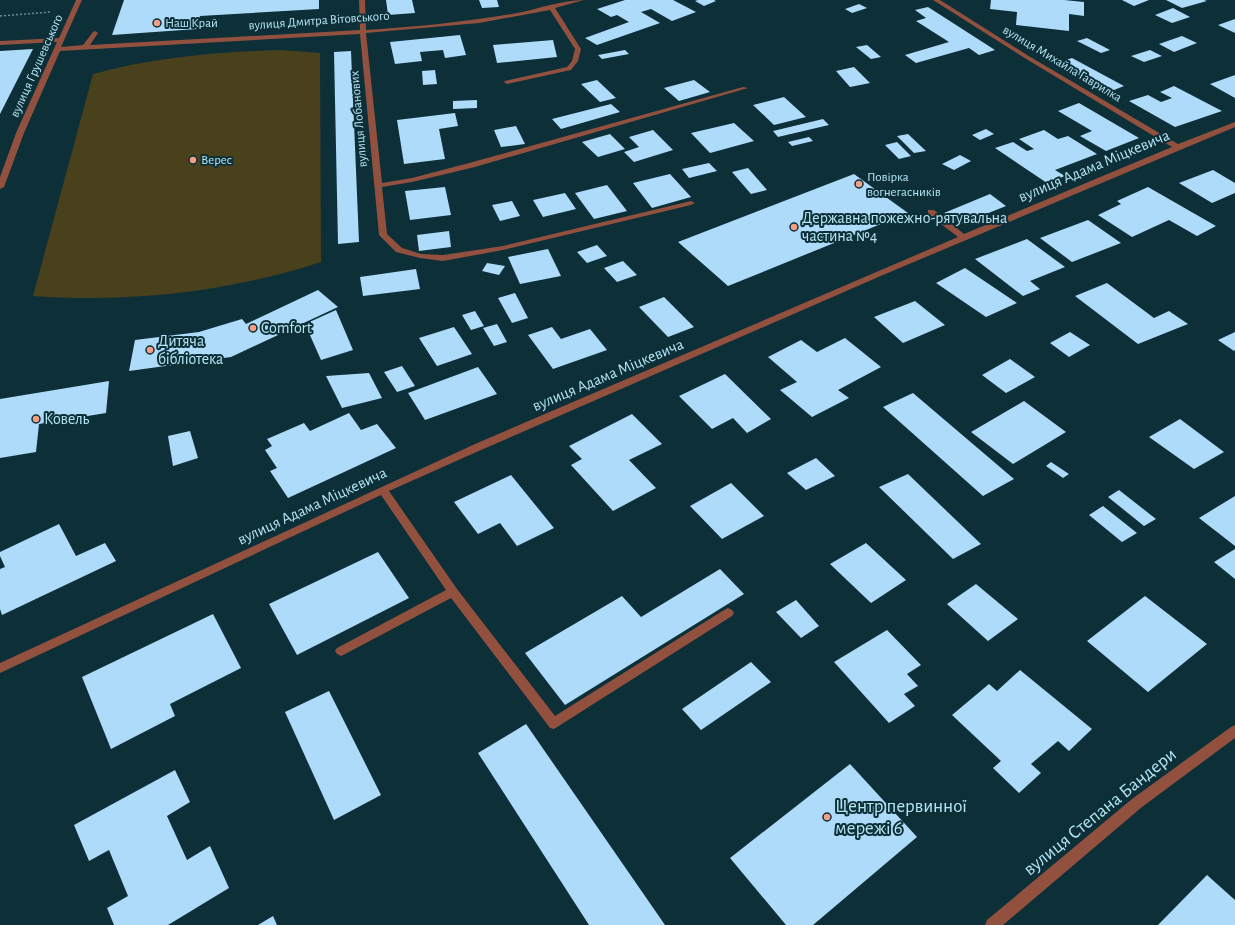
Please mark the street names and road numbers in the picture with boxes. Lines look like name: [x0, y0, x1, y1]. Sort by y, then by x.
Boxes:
street label: вулиця Дмитра Вітовського: [248, 10, 390, 32]
street label: вулиця Грушевського: [8, 13, 66, 119]
street label: вулиця Михайла Гаврилка: [1000, 23, 1124, 105]
street label: вулиця Лобанових: [348, 70, 370, 168]
street label: вулиця Адама Міцкевича: [1016, 127, 1172, 206]
street label: вулиця Адама Міцкевича: [530, 336, 686, 415]
street label: вулиця Адама Міцкевича: [235, 464, 390, 549]
street label: вулиця Степана Бандери: [1020, 745, 1180, 879]

